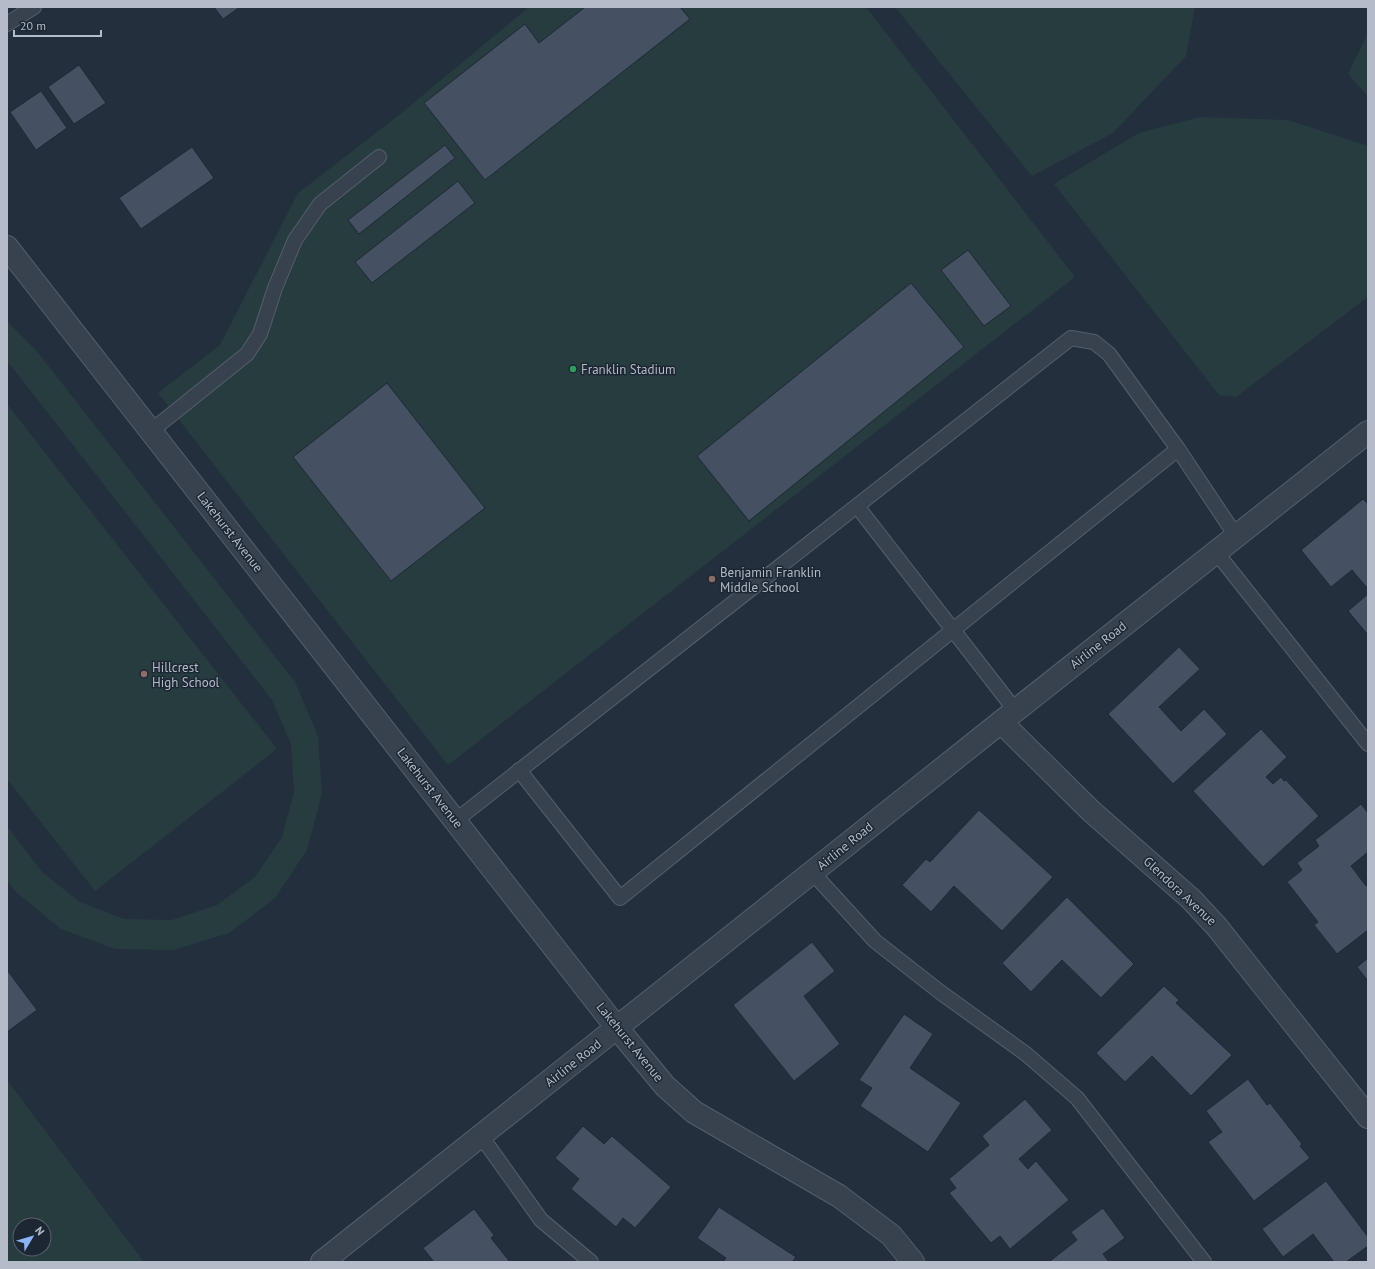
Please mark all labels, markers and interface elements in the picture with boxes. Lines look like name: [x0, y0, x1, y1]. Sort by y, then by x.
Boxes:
scale bar: [14, 12, 101, 38]
text: 20 m: [20, 18, 46, 33]
place label: Franklin Stadium: [581, 361, 676, 378]
marker: Franklin Stadium: [568, 364, 578, 374]
street label: Lakehurst Avenue: [193, 488, 267, 576]
place label: Benjamin Franklin Middle School: [720, 564, 821, 596]
marker: Benjamin Franklin Middle School: [707, 574, 717, 584]
street label: Airline Road: [1066, 618, 1130, 672]
place label: Hillcrest High School: [152, 659, 220, 691]
marker: Hillcrest High School: [139, 669, 149, 679]
street label: Lakehurst Avenue: [393, 744, 467, 832]
street label: Airline Road: [813, 818, 877, 874]
street label: Glendora Avenue: [1140, 853, 1220, 929]
street label: Lakehurst Avenue: [593, 999, 667, 1085]
street label: Airline Road: [541, 1036, 605, 1090]
north arrow: [12, 1217, 52, 1257]
text: N: [32, 1224, 48, 1238]

